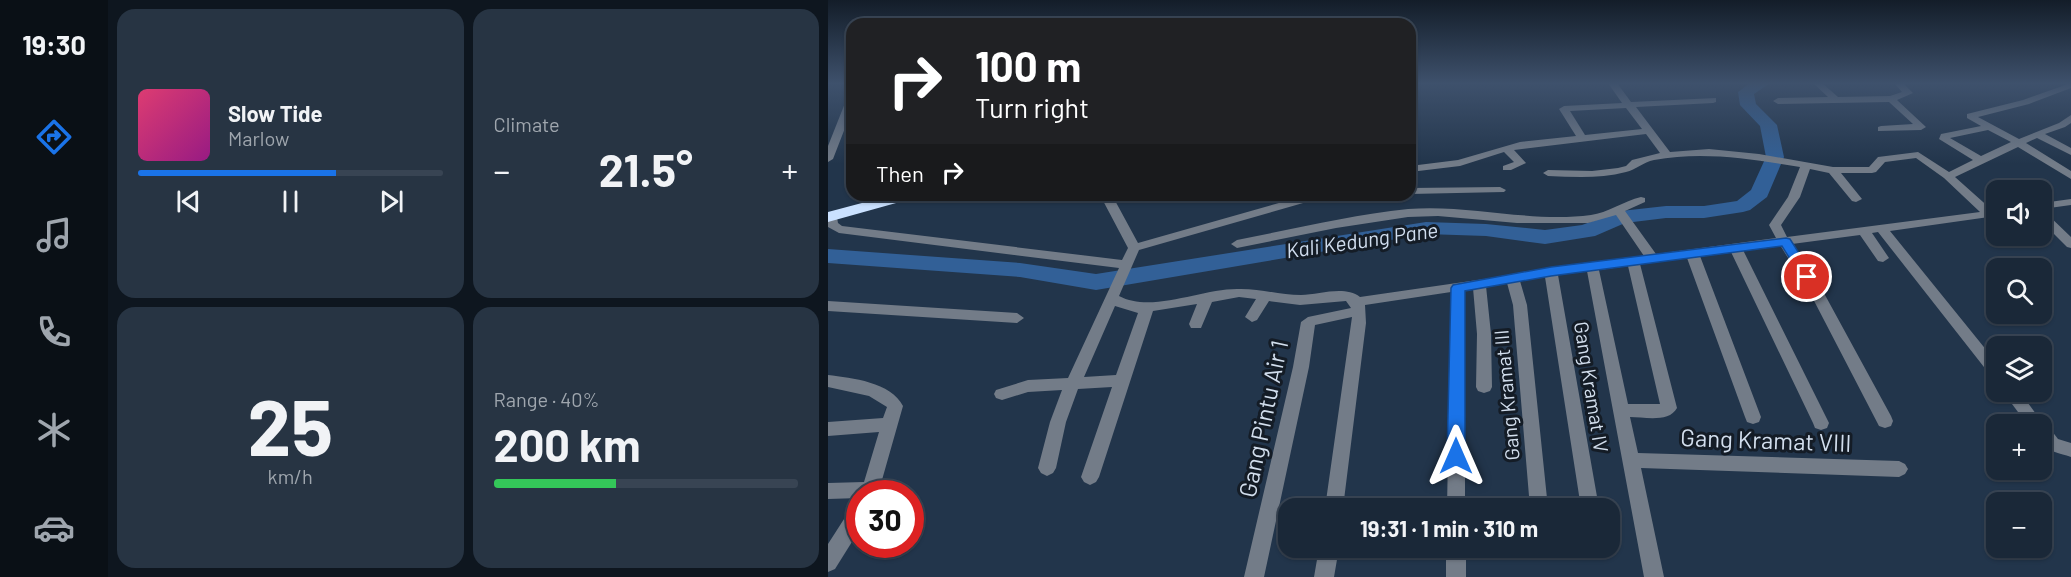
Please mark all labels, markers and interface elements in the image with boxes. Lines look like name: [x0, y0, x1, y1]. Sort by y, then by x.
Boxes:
text: 19:30: [22, 28, 86, 60]
text: 100 m: [975, 40, 1081, 90]
icon: right: [876, 42, 954, 120]
text: Turn right: [975, 91, 1089, 123]
text: Slow Tide: [228, 100, 323, 126]
text: Climate: [494, 112, 560, 136]
icon: directions: [33, 116, 75, 158]
text: Marlow: [228, 126, 289, 150]
text: 21.5°: [599, 142, 693, 196]
text: −: [494, 150, 510, 190]
text: +: [782, 150, 798, 190]
icon: right: [936, 156, 969, 189]
text: Then: [876, 160, 924, 186]
map controls: [1986, 180, 2052, 558]
button: sound: [1986, 180, 2052, 246]
icon: previous: [172, 185, 205, 218]
icon: pause: [274, 185, 307, 218]
icon: next: [375, 185, 408, 218]
icon: music: [33, 214, 75, 256]
water label: Kali Kedung Pane: [1284, 216, 1439, 263]
pin: [1781, 251, 1832, 302]
button: search: [1986, 258, 2052, 324]
icon: arrive: [1790, 260, 1823, 293]
icon: phone: [33, 311, 75, 353]
street label: Gang Kramat IV: [1570, 320, 1614, 454]
street label: Gang Kramat III: [1488, 329, 1524, 461]
button: layers: [1986, 336, 2052, 402]
street label: Gang Pintu Air 1: [1232, 338, 1293, 500]
text: 25: [247, 378, 333, 472]
text: Range · 40%: [494, 387, 600, 411]
icon: climate: [33, 409, 75, 451]
button: +: [1986, 414, 2052, 480]
text: 200 km: [494, 417, 641, 471]
street label: Gang Kramat VIII: [1680, 422, 1852, 457]
position arrow: [1424, 424, 1488, 488]
text: km/h: [268, 464, 313, 488]
speed limit sign: 30: [846, 480, 924, 558]
button: −: [1986, 492, 2052, 558]
icon: car: [33, 507, 75, 549]
text: 19:31 · 1 min · 310 m: [1360, 515, 1538, 541]

